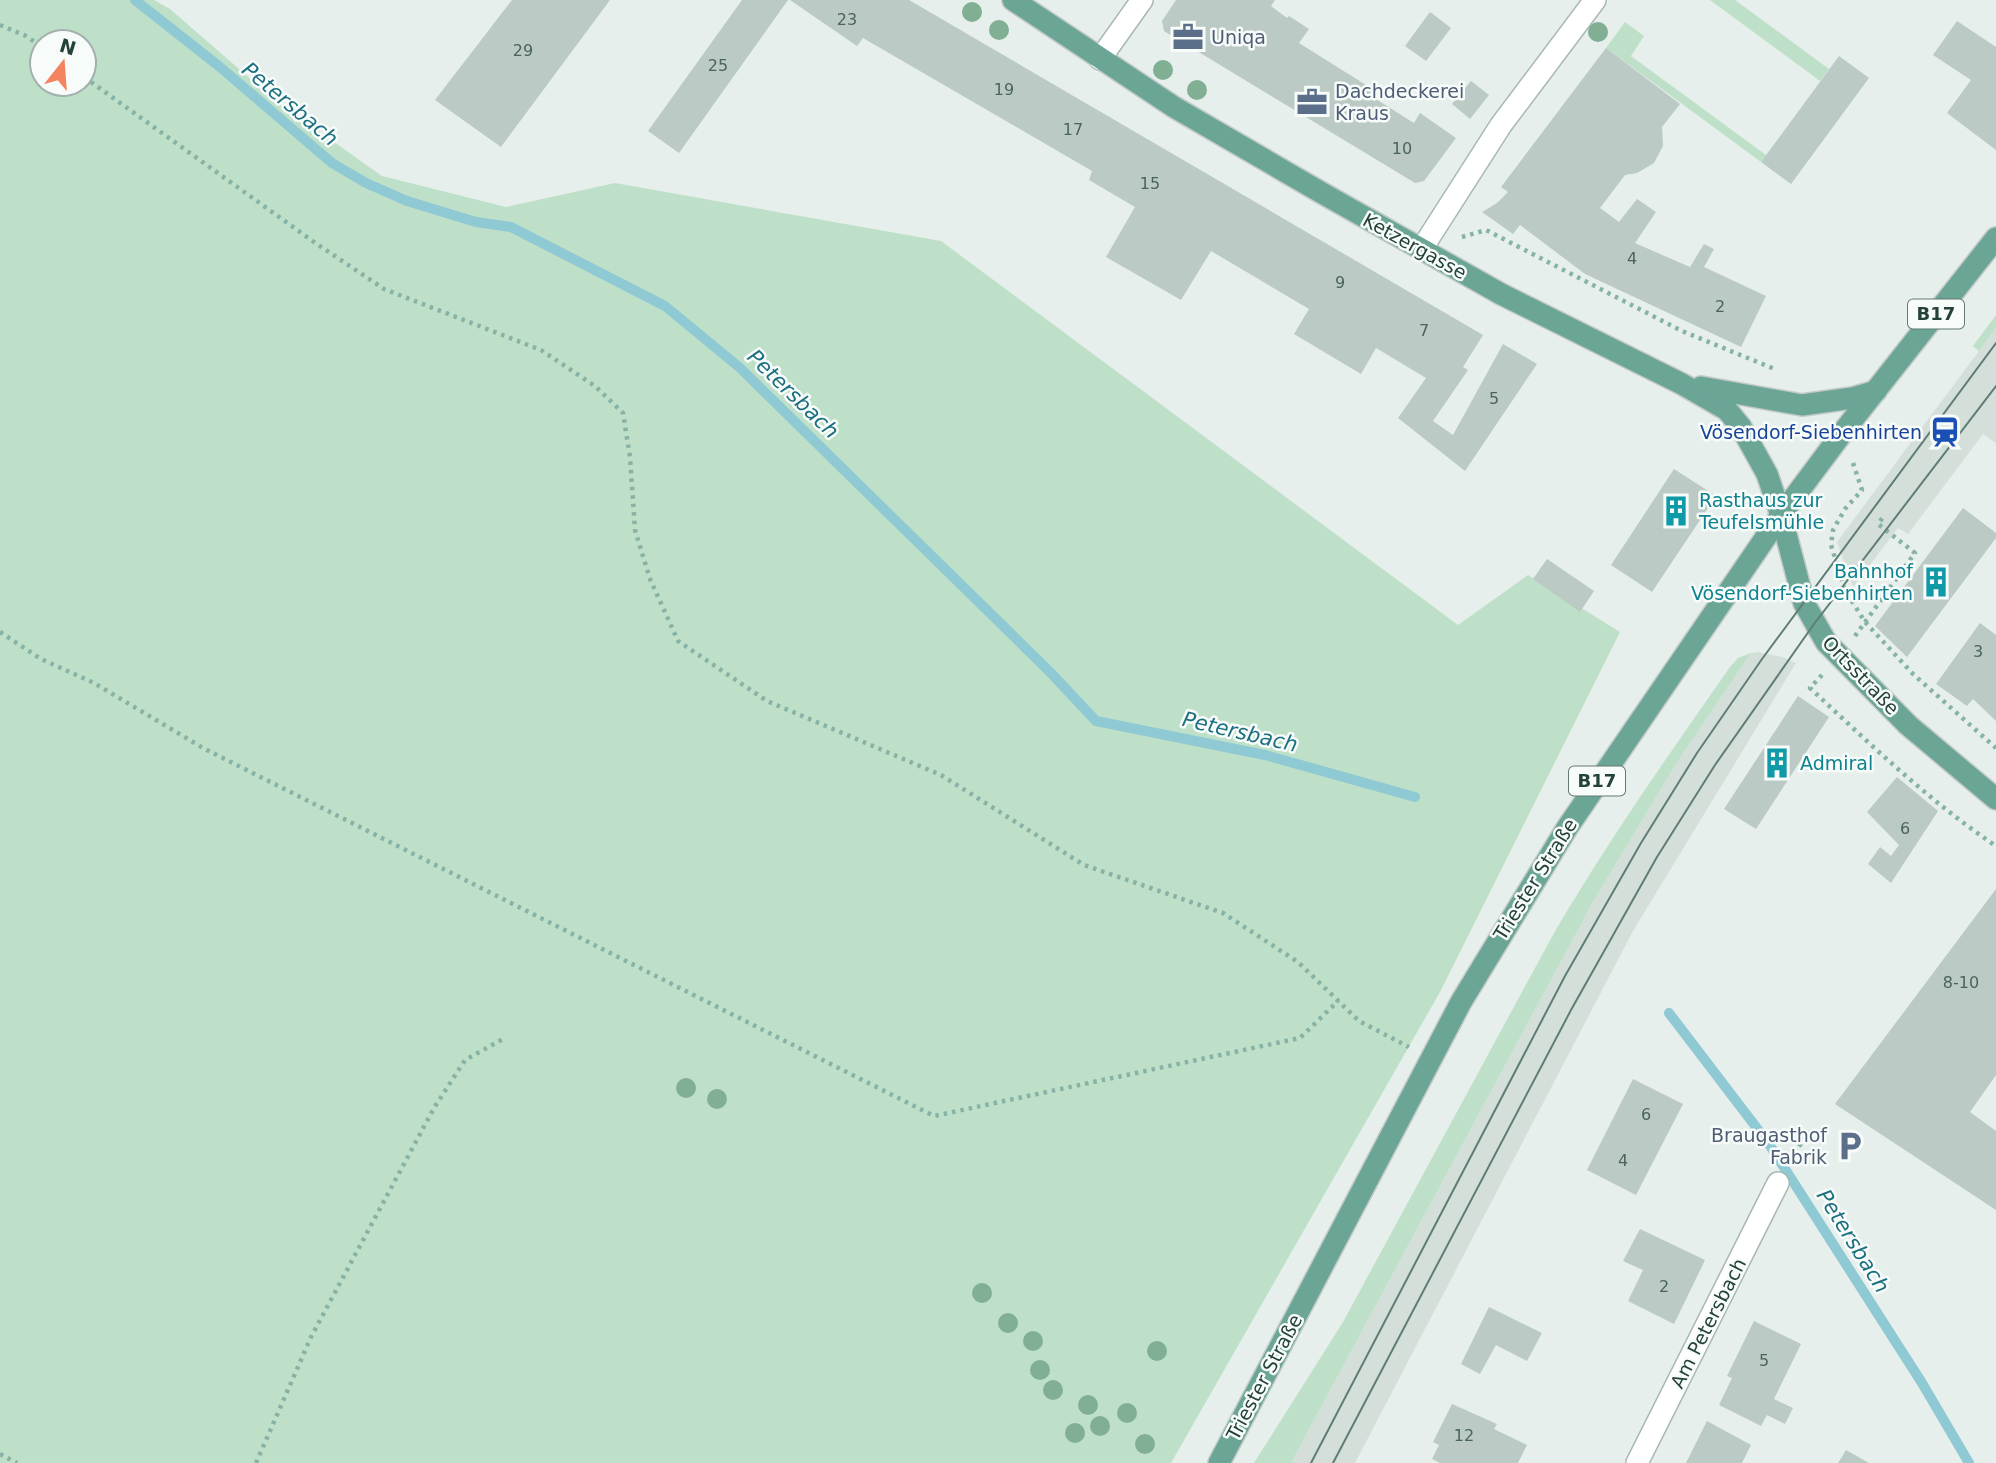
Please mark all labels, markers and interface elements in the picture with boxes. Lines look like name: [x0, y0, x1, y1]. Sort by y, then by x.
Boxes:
house number: 23: [837, 10, 857, 29]
office icon: Uniqa: [1171, 20, 1205, 54]
place label: Uniqa: [1211, 26, 1266, 48]
north arrow: [28, 28, 98, 98]
text: N: [57, 34, 79, 60]
house number: 29: [513, 41, 533, 60]
house number: 25: [708, 56, 728, 75]
water label: Petersbach: [237, 57, 343, 151]
house number: 19: [994, 80, 1014, 99]
place label: Dachdeckerei Kraus: [1335, 80, 1464, 124]
office icon: Dachdeckerei Kraus: [1295, 85, 1329, 119]
house number: 17: [1063, 120, 1083, 139]
house number: 10: [1392, 139, 1412, 158]
house number: 15: [1140, 174, 1160, 193]
street label: Ketzergasse: [1359, 209, 1471, 283]
house number: 4: [1627, 249, 1637, 268]
house number: 9: [1335, 273, 1345, 292]
house number: 2: [1715, 297, 1725, 316]
road number: B17: [1908, 300, 1964, 328]
house number: 7: [1419, 321, 1429, 340]
water label: Petersbach: [742, 345, 844, 443]
house number: 5: [1489, 389, 1499, 408]
station icon: Vösendorf-Siebenhirten: [1928, 415, 1962, 449]
place label: Vösendorf-Siebenhirten: [1700, 421, 1922, 443]
place label: Rasthaus zur Teufelsmühle: [1698, 489, 1824, 533]
building icon: Rasthaus zur Teufelsmühle: [1659, 494, 1693, 528]
place label: Bahnhof Vösendorf-Siebenhirten: [1691, 560, 1914, 604]
building icon: Bahnhof Vösendorf-Siebenhirten: [1919, 565, 1953, 599]
street label: Ortsstraße: [1818, 631, 1904, 719]
house number: 3: [1973, 642, 1983, 661]
water label: Petersbach: [1180, 707, 1300, 757]
building icon: Admiral: [1760, 746, 1794, 780]
place label: Admiral: [1800, 752, 1873, 774]
road number: B17: [1569, 766, 1625, 796]
street label: Triester Straße: [1488, 814, 1581, 945]
house number: 6: [1900, 819, 1910, 838]
house number: 8-10: [1943, 973, 1979, 992]
house number: 6: [1641, 1105, 1651, 1124]
place label: Braugasthof Fabrik: [1711, 1124, 1828, 1168]
parking icon: Braugasthof Fabrik: [1833, 1129, 1867, 1163]
house number: 4: [1618, 1151, 1628, 1170]
water label: Petersbach: [1812, 1185, 1894, 1297]
street label: Am Petersbach: [1666, 1254, 1750, 1392]
house number: 2: [1659, 1277, 1669, 1296]
street label: Triester Straße: [1221, 1310, 1306, 1444]
house number: 5: [1759, 1351, 1769, 1370]
house number: 12: [1454, 1426, 1474, 1445]

